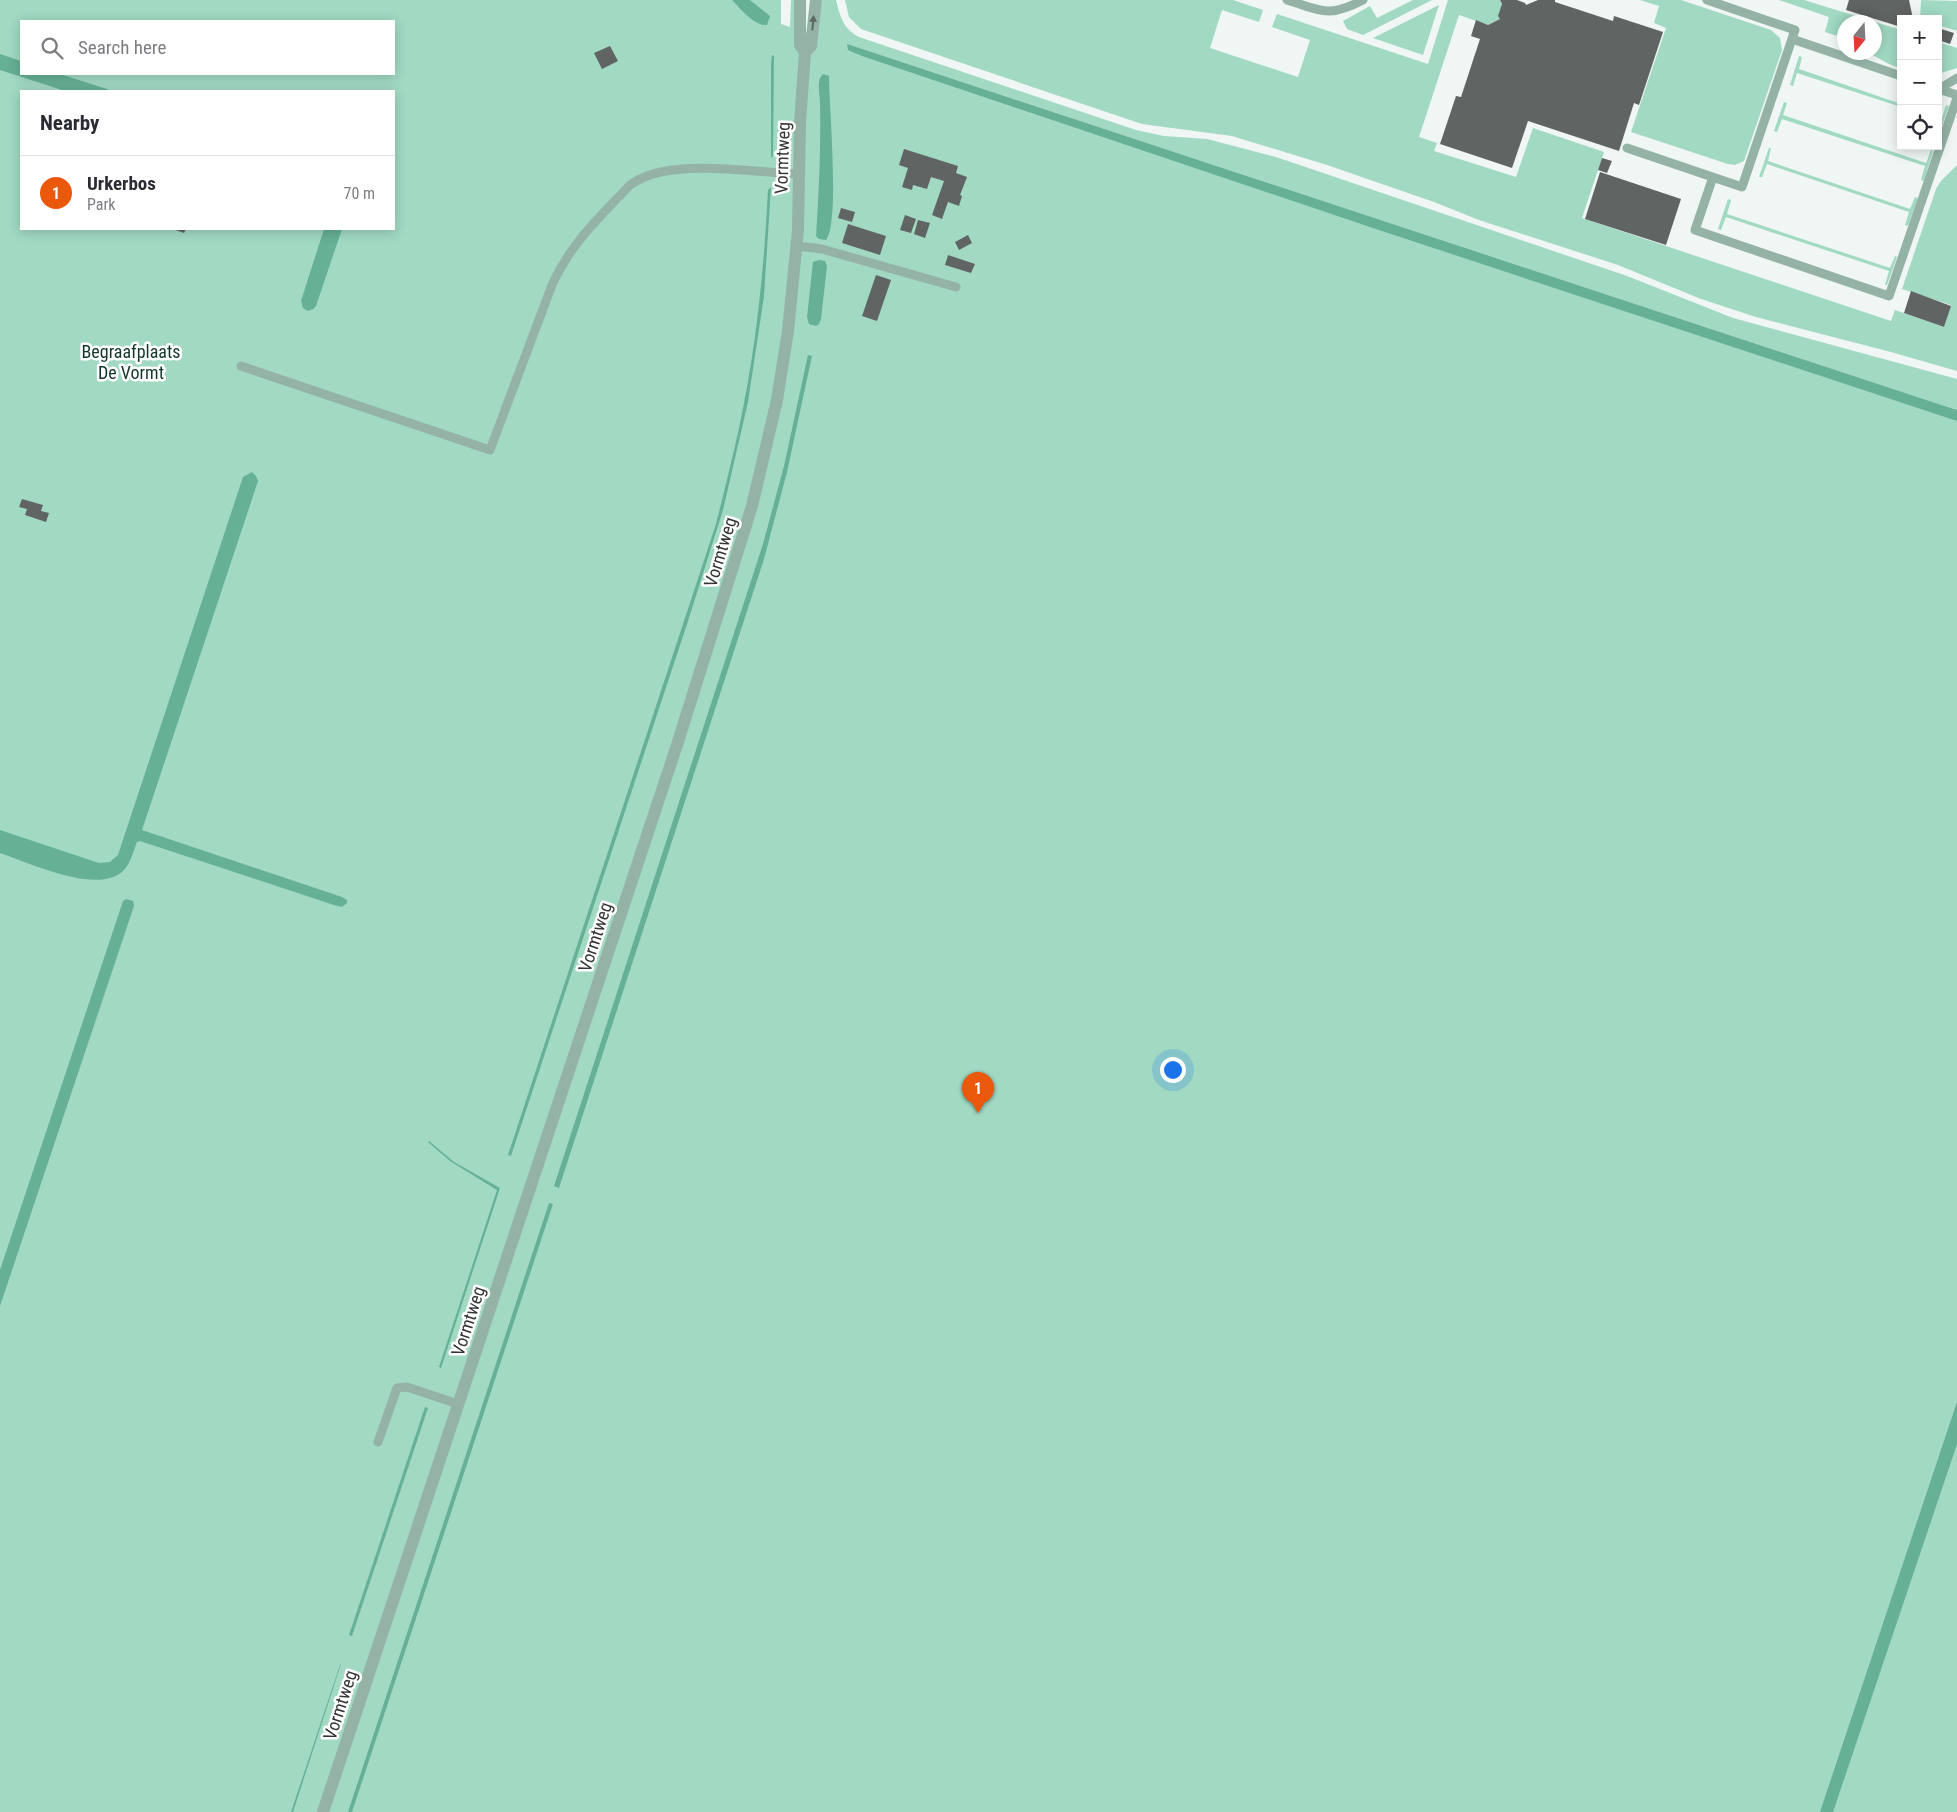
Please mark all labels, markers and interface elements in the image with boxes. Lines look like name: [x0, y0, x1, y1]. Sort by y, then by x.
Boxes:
one-way arrow: [809, 15, 817, 31]
north arrow: [1837, 15, 1882, 60]
map controls: [1897, 15, 1942, 150]
button: +: [1897, 15, 1942, 60]
search box: [20, 20, 395, 75]
icon: search: [38, 34, 66, 62]
text: Search here: [78, 36, 166, 59]
button: −: [1897, 60, 1942, 105]
button: locate: [1897, 105, 1942, 150]
text: Nearby: [40, 111, 99, 135]
street label: Vormtweg: [770, 122, 794, 194]
text: Urkerbos: [87, 172, 156, 195]
text: 1: [52, 184, 60, 203]
text: 70 m: [343, 184, 375, 203]
text: Park: [87, 195, 116, 214]
park label: Begraafplaats De Vormt: [82, 341, 181, 383]
street label: Vormtweg: [699, 514, 741, 590]
street label: Vormtweg: [574, 899, 616, 975]
your location: [1160, 1057, 1186, 1083]
pin: 1: [962, 1072, 994, 1113]
street label: Vormtweg: [447, 1283, 489, 1359]
street label: Vormtweg: [319, 1667, 361, 1743]

